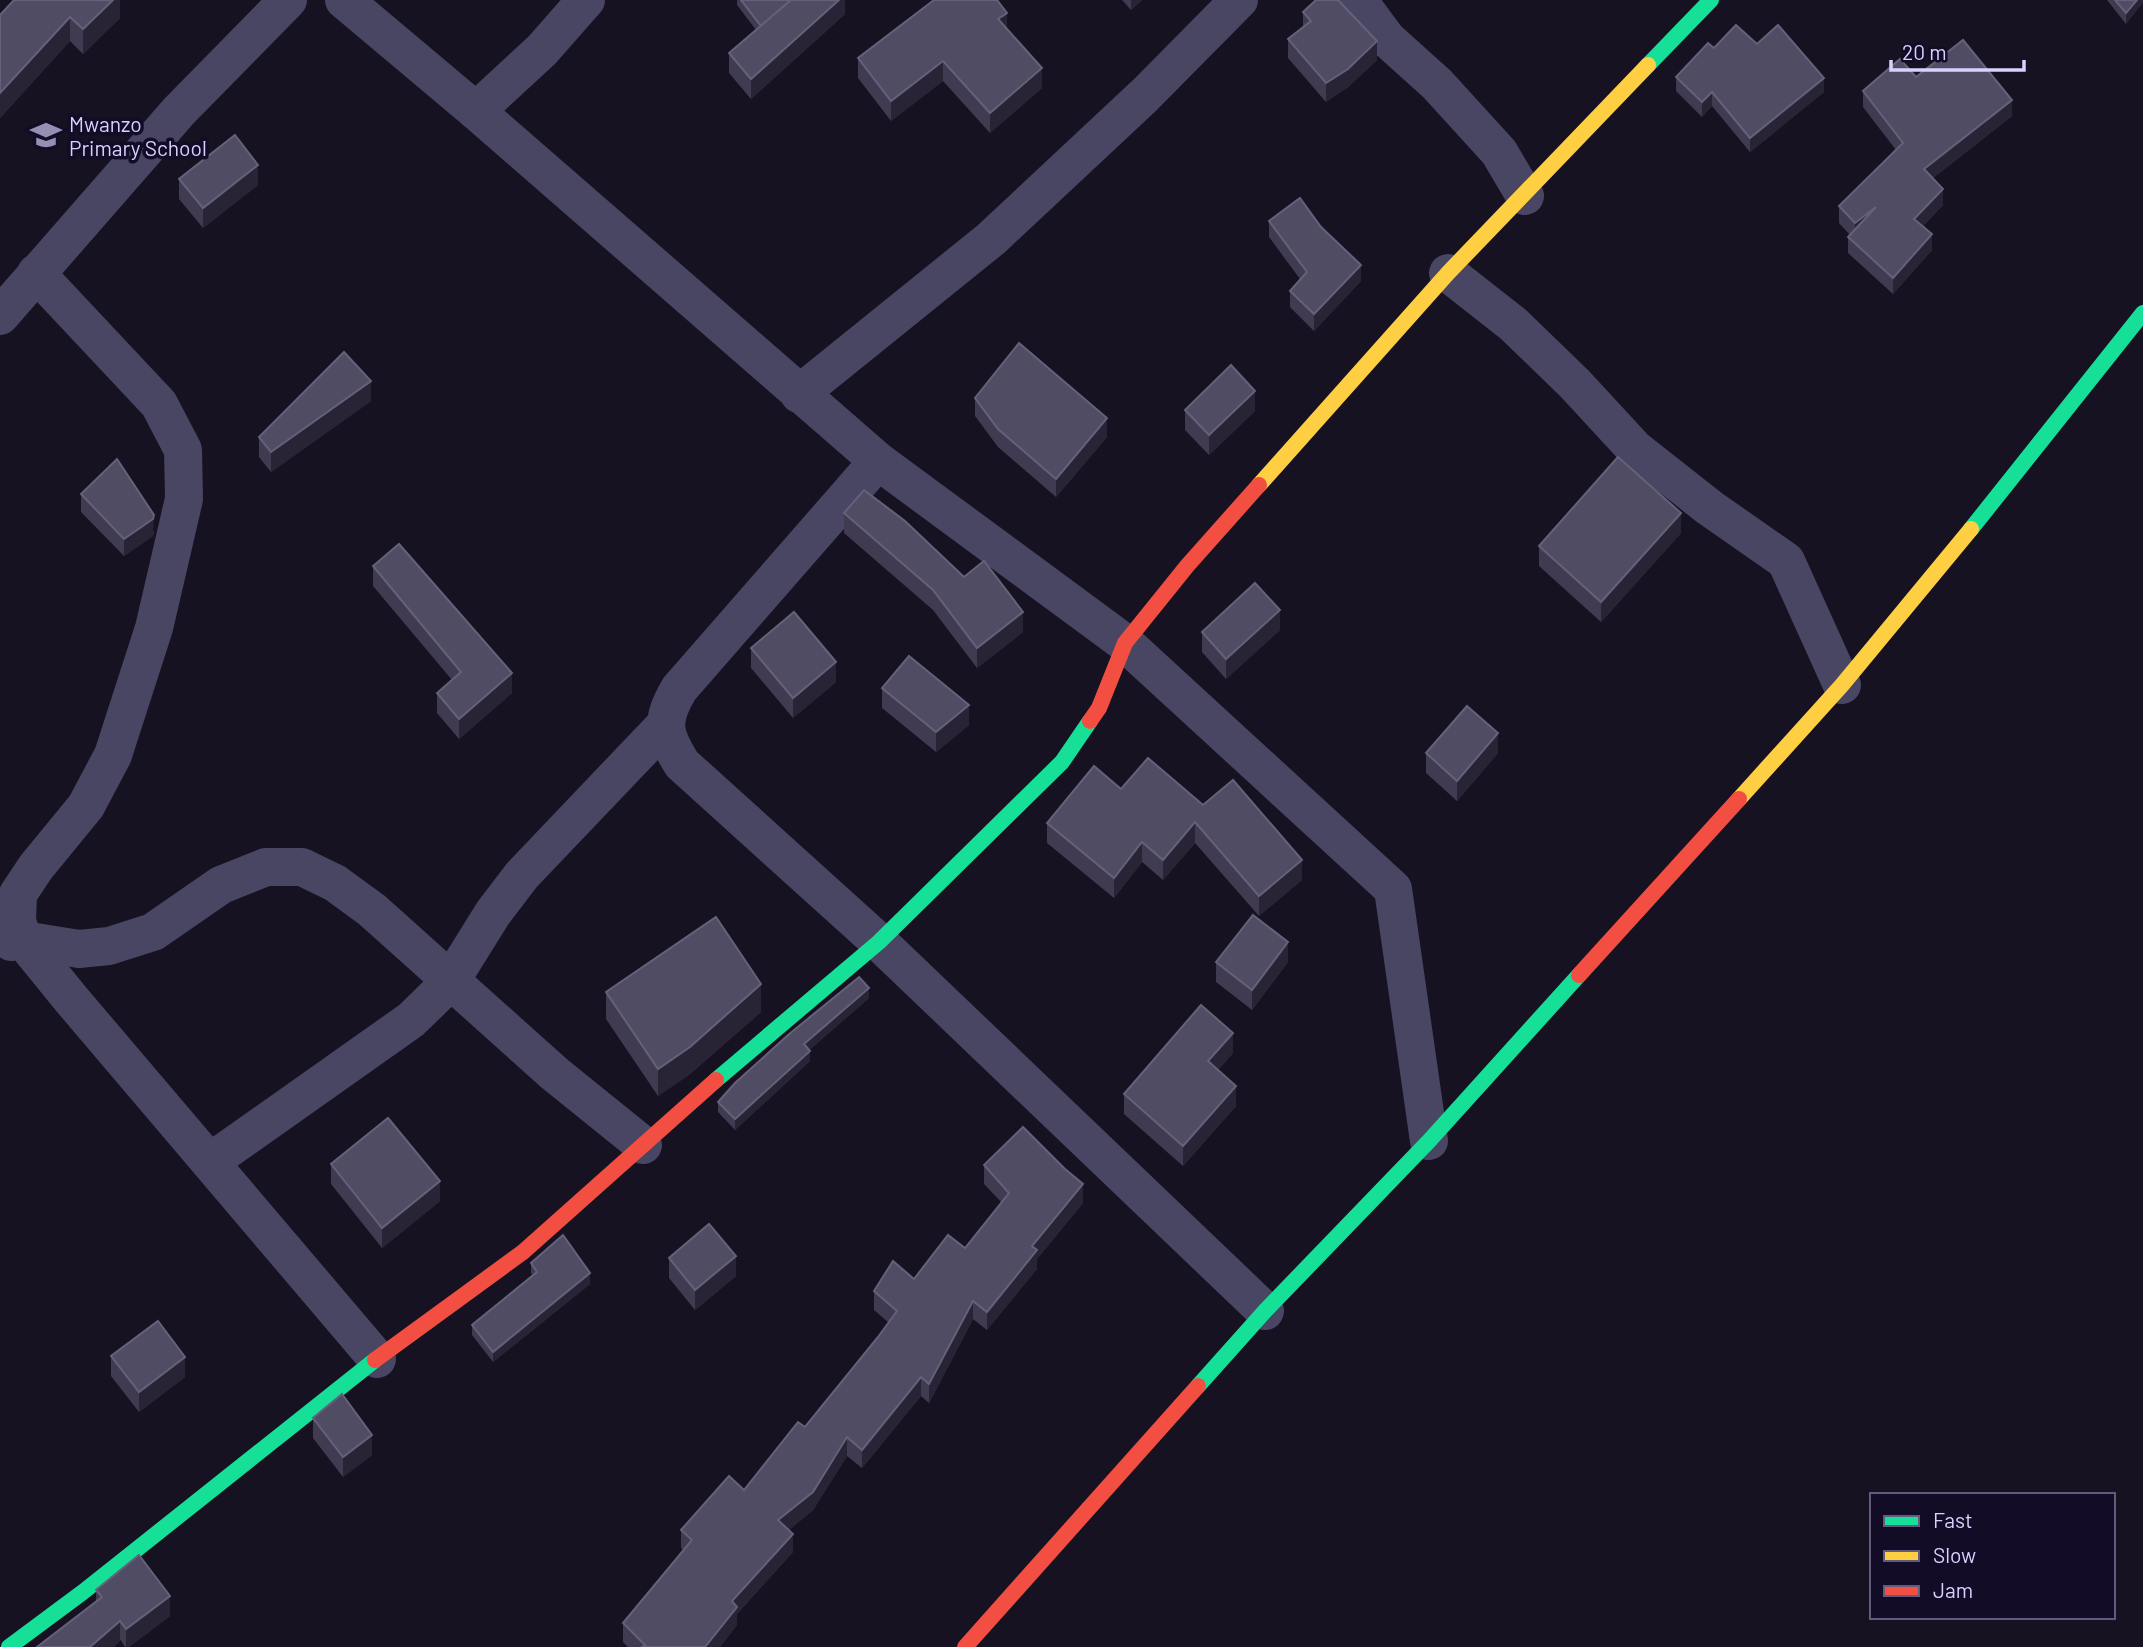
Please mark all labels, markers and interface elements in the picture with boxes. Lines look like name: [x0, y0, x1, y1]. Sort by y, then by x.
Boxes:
scale bar: [1891, 28, 2024, 72]
text: 20 m: [1902, 39, 1947, 64]
place label: Mwanzo Primary School: [69, 111, 207, 160]
school or university icon: Mwanzo Primary School: [29, 118, 63, 152]
legend: [1870, 1493, 2115, 1619]
text: Fast: [1933, 1507, 1973, 1532]
text: Slow: [1933, 1542, 1976, 1567]
text: Jam: [1933, 1577, 1973, 1602]

